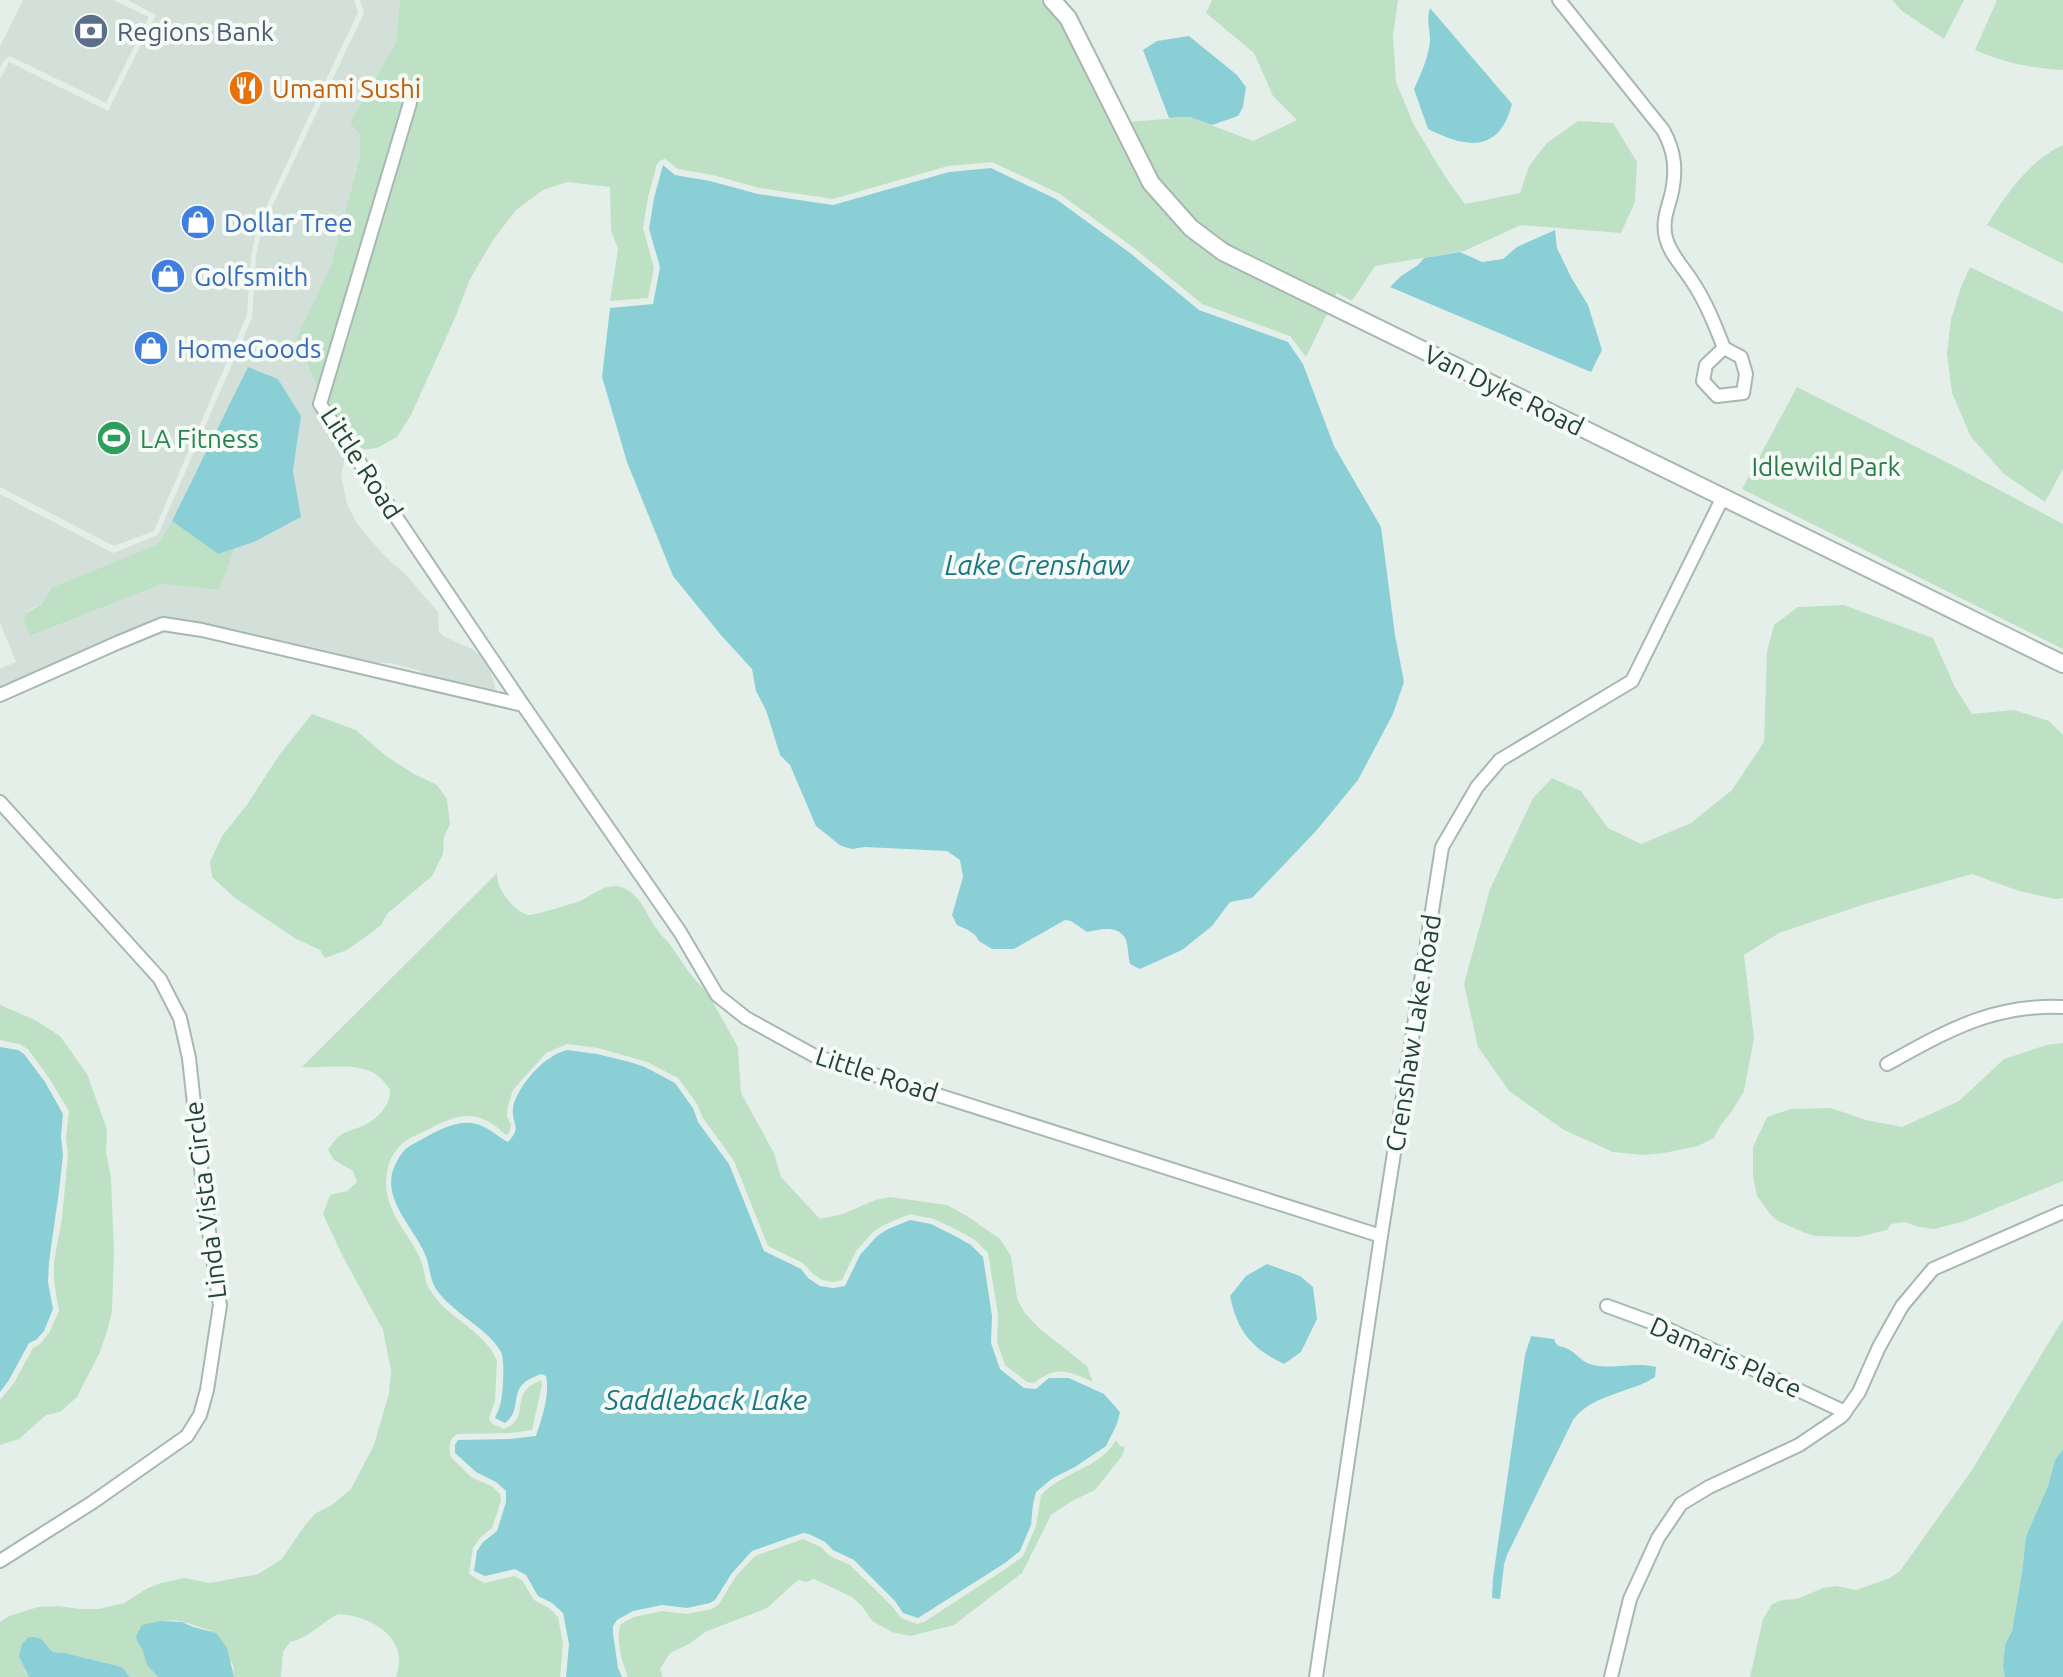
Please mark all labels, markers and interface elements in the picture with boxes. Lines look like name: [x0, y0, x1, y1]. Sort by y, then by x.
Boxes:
bank icon: Regions Bank: [72, 12, 110, 50]
place label: Regions Bank: [117, 17, 274, 46]
restaurant icon: Umami Sushi: [227, 69, 265, 107]
place label: Umami Sushi: [272, 74, 421, 103]
shop icon: Dollar Tree: [179, 203, 217, 241]
place label: Dollar Tree: [224, 208, 353, 237]
shop icon: Golfsmith: [149, 257, 187, 295]
place label: Golfsmith: [194, 262, 308, 291]
shop icon: HomeGoods: [132, 329, 170, 367]
place label: HomeGoods: [177, 334, 321, 363]
street label: Van Dyke Road: [1419, 339, 1589, 441]
street label: Little Road: [315, 402, 409, 524]
sports icon: LA Fitness: [95, 419, 133, 457]
place label: LA Fitness: [140, 424, 259, 453]
park label: Idlewild Park: [1751, 452, 1901, 481]
water label: Lake Crenshaw: [945, 549, 1130, 580]
street label: Crenshaw Lake Road: [1380, 912, 1446, 1154]
street label: Little Road: [812, 1041, 942, 1107]
street label: Linda Vista Circle: [179, 1100, 231, 1300]
street label: Damaris Place: [1646, 1311, 1806, 1403]
water label: Saddleback Lake: [604, 1384, 807, 1415]

